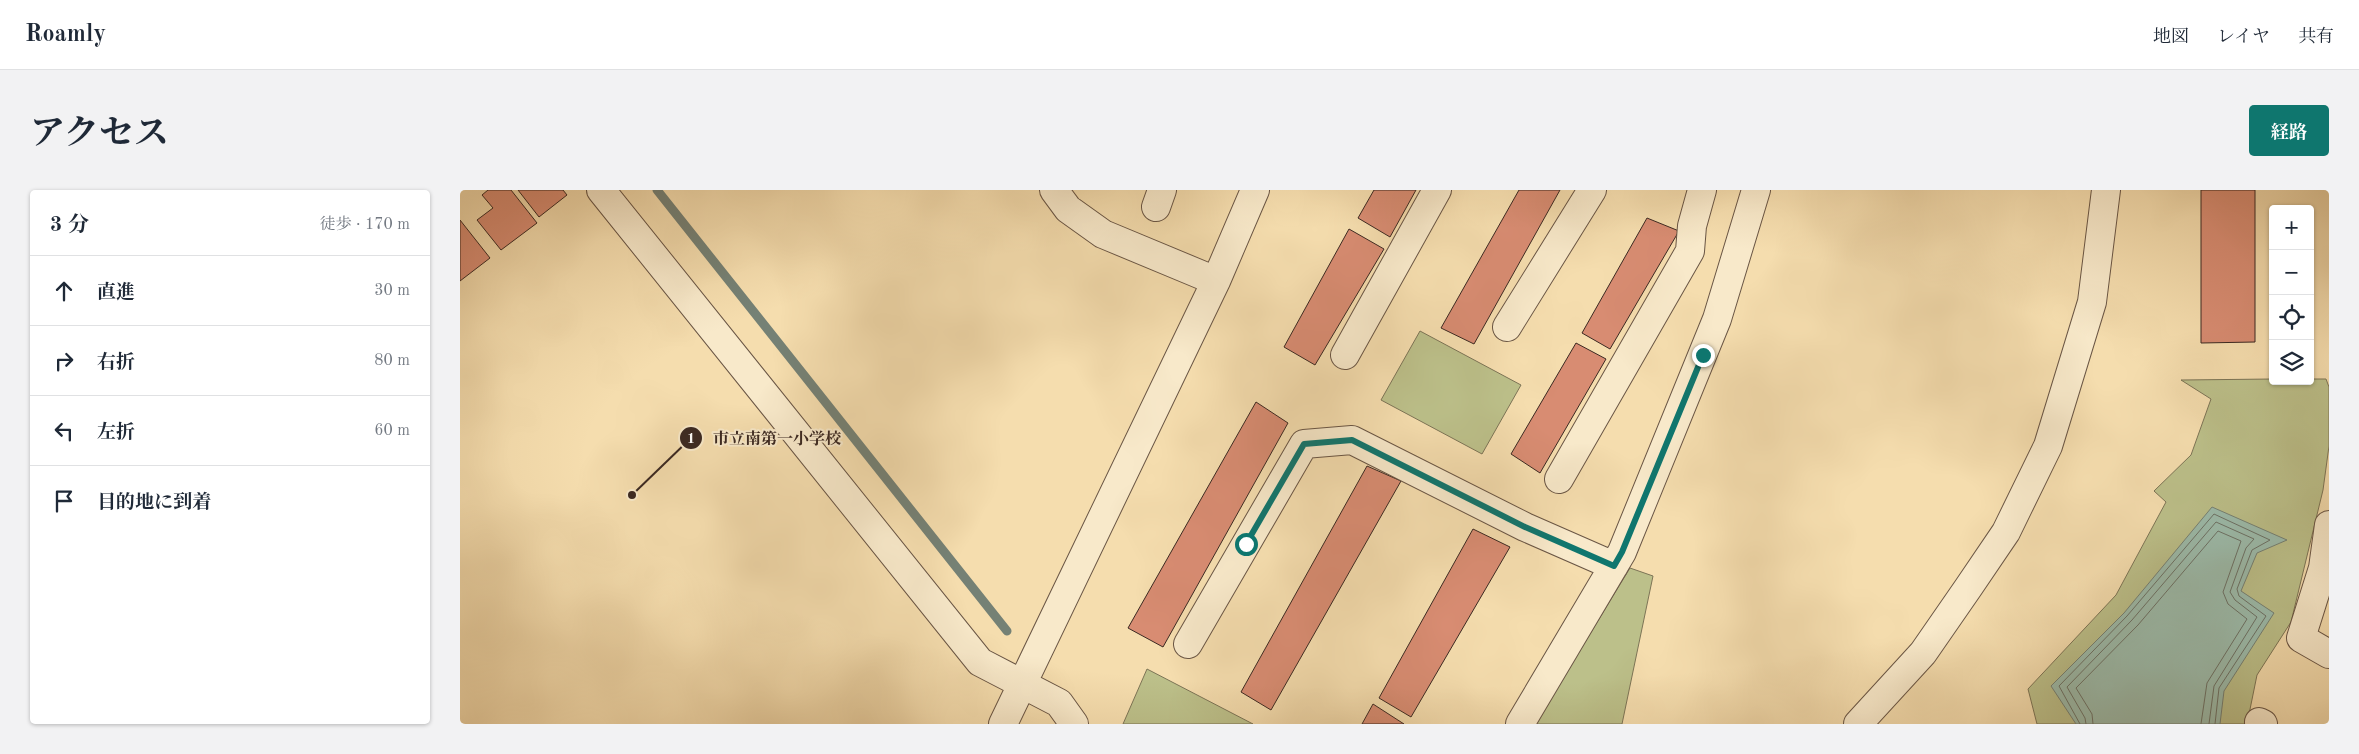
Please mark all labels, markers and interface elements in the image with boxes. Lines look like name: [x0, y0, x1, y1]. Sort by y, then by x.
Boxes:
text: Roamly: [25, 23, 106, 47]
text: 地図: [2153, 28, 2189, 46]
text: レイヤ: [2217, 28, 2270, 46]
text: 共有: [2298, 28, 2334, 46]
button: 経路: [2249, 105, 2329, 156]
text: アクセス: [30, 117, 169, 152]
map controls: [2269, 205, 2314, 385]
button: +: [2269, 205, 2314, 250]
text: 3 分: [50, 215, 89, 236]
text: 徒歩 · 170 m: [320, 217, 410, 233]
button: −: [2269, 250, 2314, 295]
icon: ahead: [50, 277, 78, 305]
text: 30 m: [374, 283, 410, 299]
text: 直進: [97, 284, 135, 303]
button: locate: [2269, 295, 2314, 340]
button: layers: [2269, 340, 2314, 385]
route end: [1692, 344, 1715, 367]
icon: right: [50, 347, 78, 375]
text: 80 m: [374, 353, 410, 369]
text: 右折: [97, 354, 135, 373]
icon: left: [50, 417, 78, 445]
text: 60 m: [374, 423, 410, 439]
callout: 市立南第一小学校: [678, 423, 851, 454]
text: 左折: [97, 424, 135, 443]
text: 市立南第一小学校: [713, 430, 842, 448]
text: 1: [687, 432, 695, 447]
icon: arrive: [50, 487, 78, 515]
text: 目的地に到着: [97, 494, 211, 513]
route start: [1235, 533, 1258, 556]

